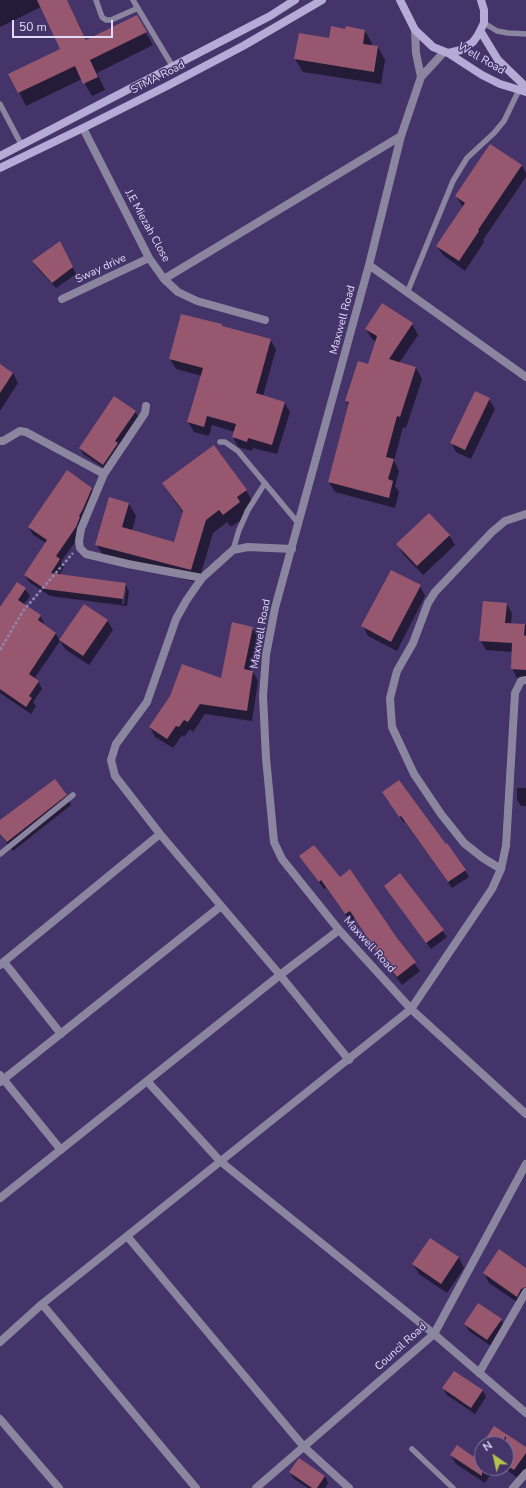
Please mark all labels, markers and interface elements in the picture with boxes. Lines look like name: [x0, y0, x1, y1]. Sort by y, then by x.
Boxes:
scale bar: [14, 12, 115, 38]
text: 50 m: [19, 19, 47, 35]
street label: Well Road: [455, 40, 507, 78]
street label: STMA Road: [129, 59, 187, 97]
street label: J.E Miezah Close: [122, 187, 172, 265]
street label: Sway drive: [74, 252, 128, 286]
street label: Maxwell Road: [327, 284, 359, 356]
street label: Maxwell Road: [248, 598, 274, 670]
street label: Maxwell Road: [340, 914, 398, 976]
street label: Council Road: [372, 1320, 430, 1374]
north arrow: [474, 1436, 514, 1476]
text: N: [480, 1438, 495, 1455]

